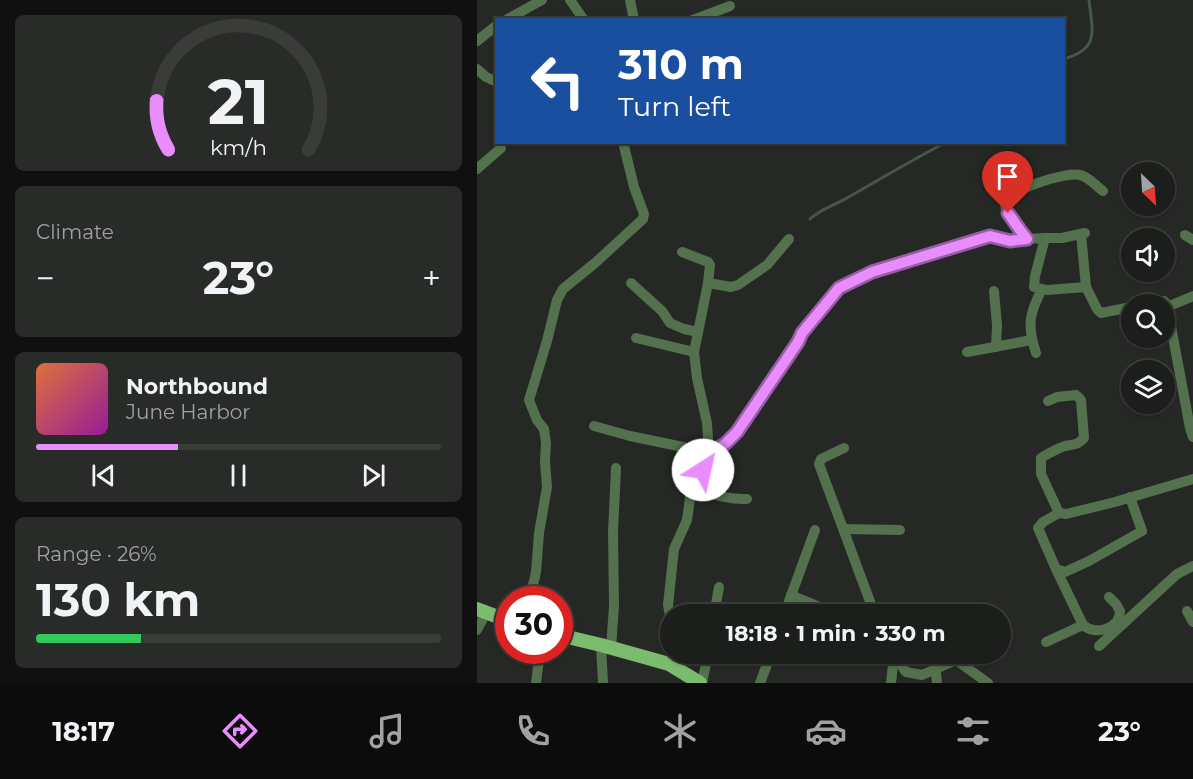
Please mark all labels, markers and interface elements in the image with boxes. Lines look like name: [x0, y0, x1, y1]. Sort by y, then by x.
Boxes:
text: 310 m: [618, 38, 744, 90]
icon: left: [519, 42, 597, 120]
text: 21: [208, 64, 269, 140]
text: Turn left: [618, 90, 731, 123]
text: km/h: [210, 134, 267, 160]
pin: [982, 151, 1033, 213]
icon: arrive: [991, 160, 1024, 193]
north arrow: [1121, 162, 1175, 216]
map controls: [1121, 162, 1175, 414]
text: Climate: [36, 220, 114, 244]
button: sound: [1121, 228, 1175, 282]
text: 23°: [203, 250, 274, 305]
text: −: [36, 258, 55, 298]
text: +: [422, 258, 441, 298]
button: search: [1121, 294, 1175, 348]
button: layers: [1121, 360, 1175, 414]
text: Northbound: [126, 373, 268, 400]
text: June Harbor: [126, 400, 250, 424]
position arrow: [671, 438, 735, 502]
icon: previous: [87, 459, 120, 492]
icon: pause: [222, 459, 255, 492]
icon: next: [357, 459, 390, 492]
text: Range · 26%: [36, 542, 157, 566]
text: 130 km: [36, 572, 200, 627]
speed limit sign: 30: [495, 586, 573, 664]
text: 18:18 · 1 min · 330 m: [725, 620, 946, 647]
icon: directions: [219, 710, 261, 752]
icon: music: [366, 710, 408, 752]
icon: phone: [512, 710, 554, 752]
icon: climate: [659, 710, 701, 752]
icon: car: [805, 710, 847, 752]
icon: filters: [952, 710, 994, 752]
text: 18:17: [52, 715, 115, 748]
text: 23°: [1098, 715, 1141, 748]

